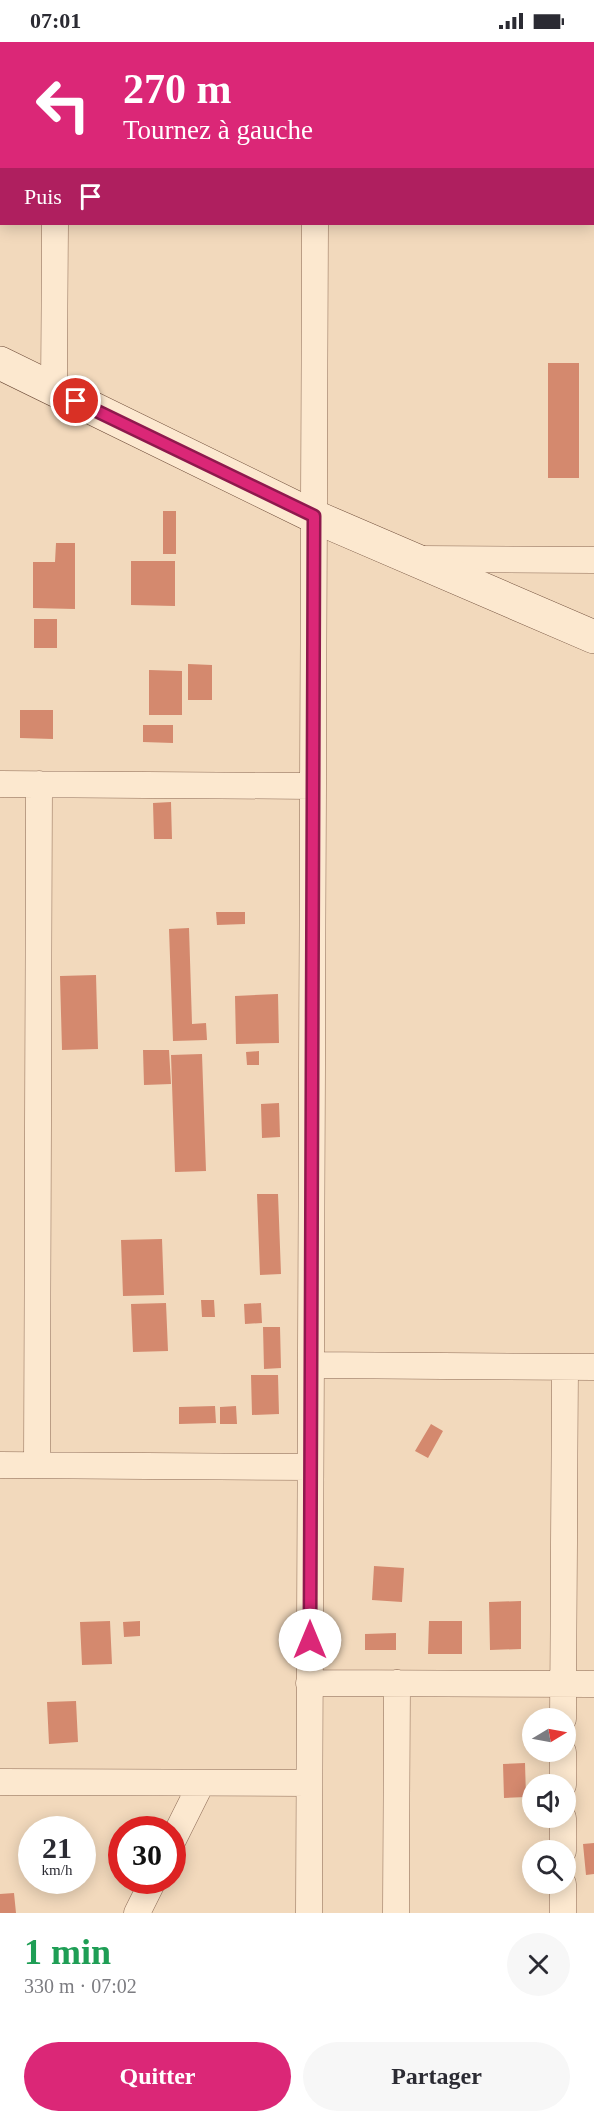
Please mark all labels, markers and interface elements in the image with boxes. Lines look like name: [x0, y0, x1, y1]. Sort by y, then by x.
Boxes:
text: 07:01: [30, 8, 81, 33]
icon: left: [24, 66, 102, 144]
text: 270 m: [123, 66, 232, 112]
text: Tournez à gauche: [123, 115, 313, 145]
icon: arrive: [74, 180, 107, 213]
text: Puis: [24, 184, 62, 209]
pin: [50, 375, 101, 426]
icon: arrive: [59, 384, 92, 417]
position arrow: [278, 1608, 342, 1672]
north arrow: [522, 1708, 576, 1762]
map controls: [522, 1708, 576, 1894]
button: sound: [522, 1774, 576, 1828]
speed limit sign: 30: [108, 1816, 186, 1894]
text: 21: [42, 1831, 72, 1864]
button: search: [522, 1840, 576, 1894]
text: km/h: [42, 1862, 72, 1878]
text: 1 min: [24, 1932, 111, 1972]
button: close: [507, 1933, 570, 1996]
text: 330 m · 07:02: [24, 1975, 137, 1997]
button: Quitter: [24, 2042, 291, 2111]
button: Partager: [303, 2042, 570, 2111]

